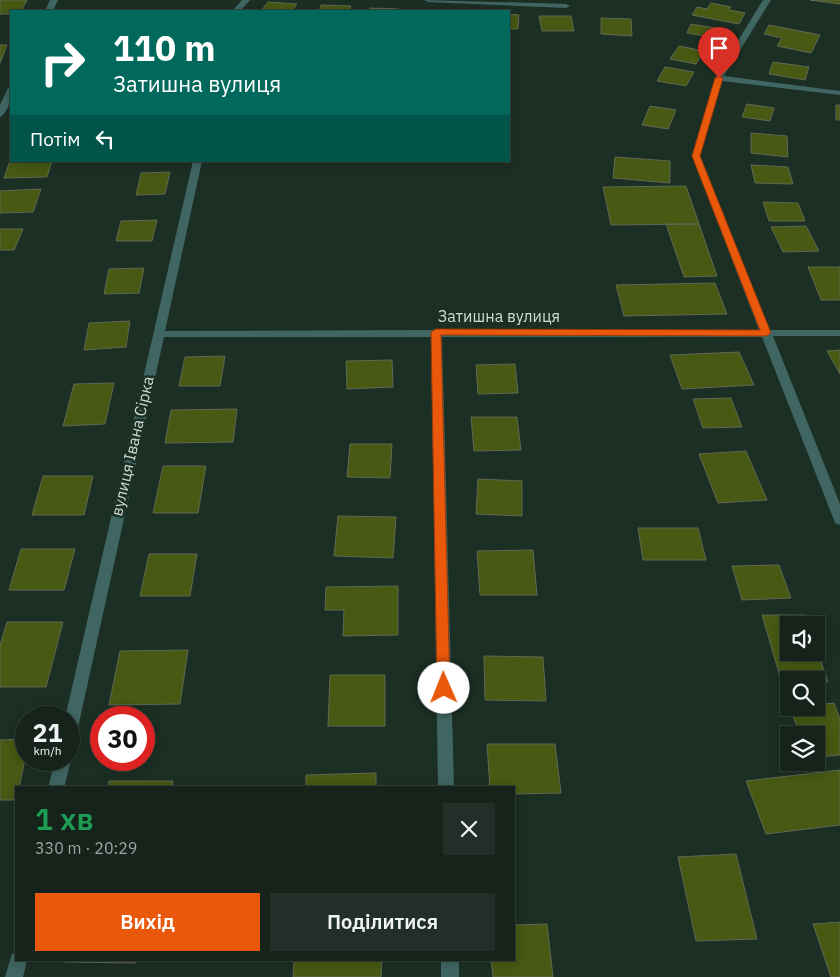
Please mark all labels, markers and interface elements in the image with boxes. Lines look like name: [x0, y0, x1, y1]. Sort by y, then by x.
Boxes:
text: 110 m: [113, 25, 216, 71]
pin: [698, 27, 740, 78]
icon: right: [30, 30, 95, 95]
icon: arrive: [705, 34, 733, 62]
text: Затишна вулиця: [113, 69, 281, 98]
icon: left: [91, 125, 119, 153]
text: Потім: [30, 127, 81, 151]
street label: Затишна вулиця: [438, 306, 560, 326]
street label: вулиця Івана Сірка: [106, 374, 158, 518]
map controls: [780, 616, 825, 771]
button: sound: [780, 616, 825, 661]
position arrow: [417, 661, 469, 713]
button: search: [780, 671, 825, 716]
speed limit sign: 30: [90, 706, 155, 771]
text: 21: [32, 716, 63, 749]
button: layers: [780, 726, 825, 771]
text: km/h: [33, 743, 62, 758]
text: 1 хв: [35, 799, 94, 838]
button: close: [443, 803, 495, 855]
text: 330 m · 20:29: [35, 838, 137, 858]
button: Вихід: [35, 893, 260, 951]
button: Поділитися: [270, 893, 495, 951]

